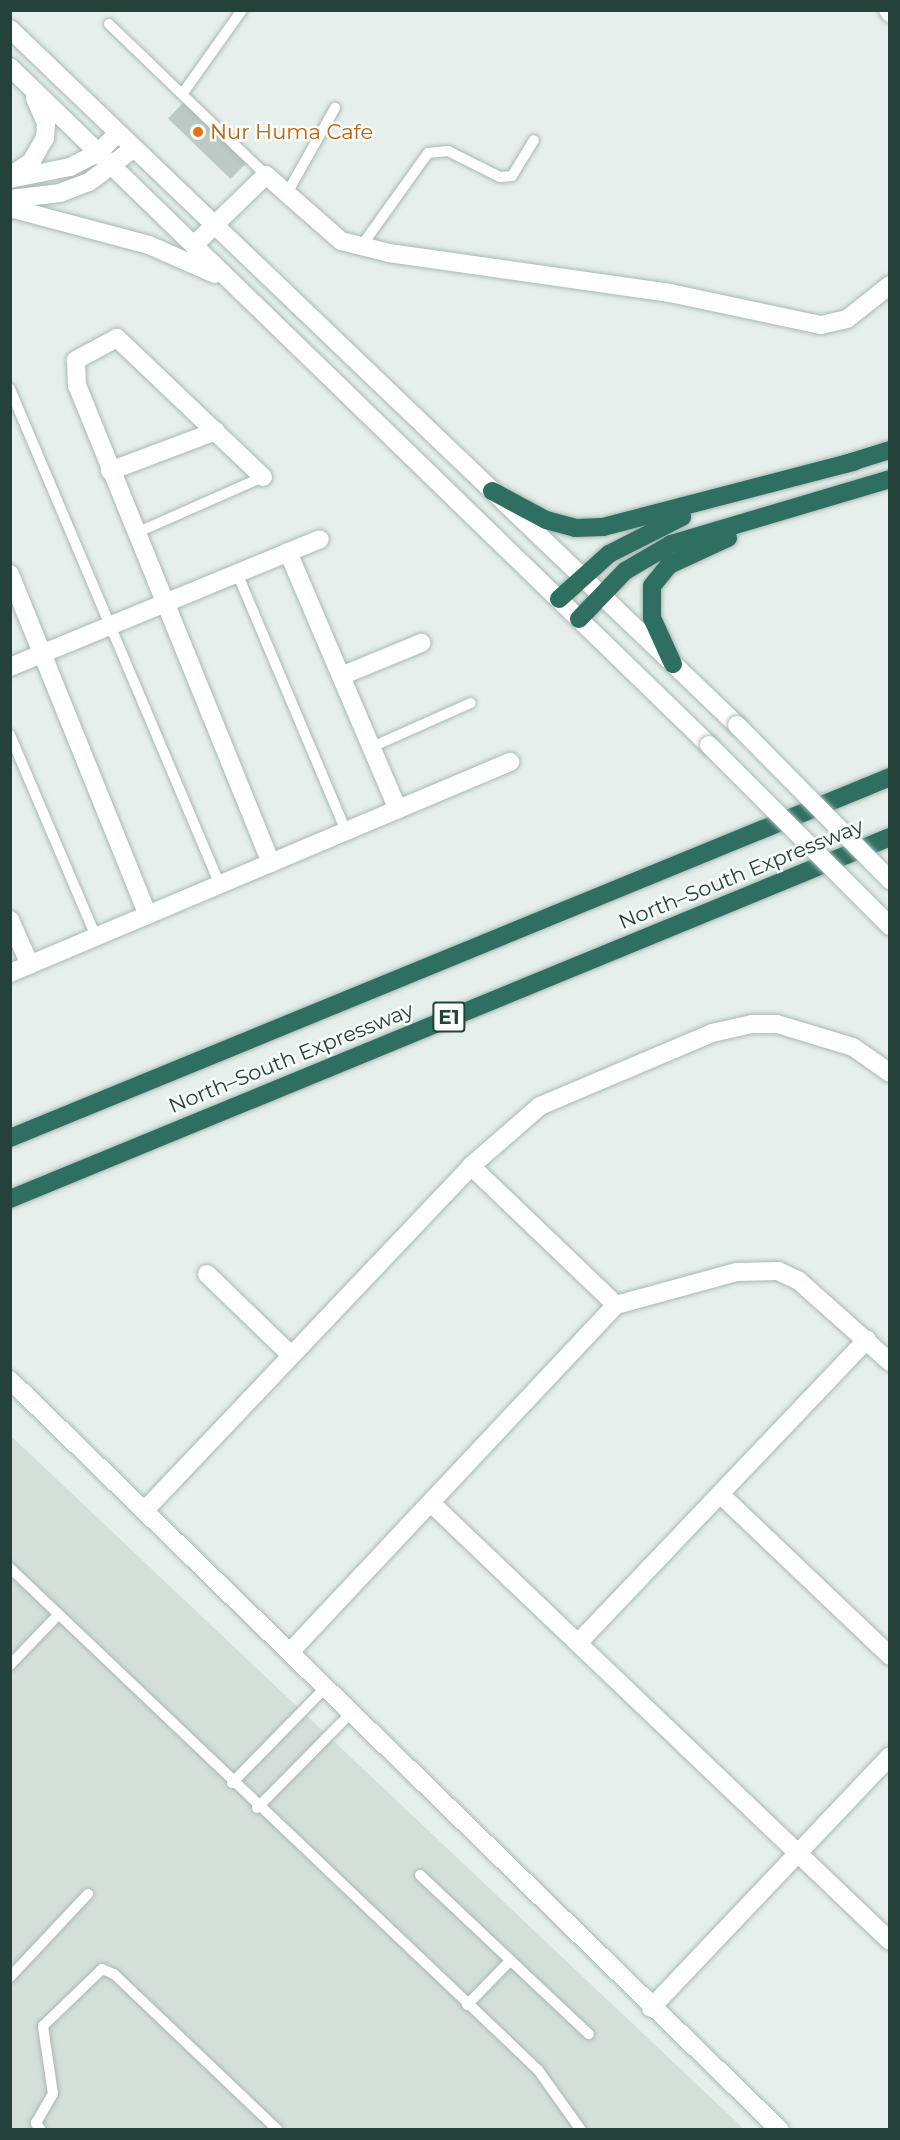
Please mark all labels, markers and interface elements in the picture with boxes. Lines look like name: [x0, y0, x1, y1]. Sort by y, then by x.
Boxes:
place label: Nur Huma Cafe: [210, 119, 373, 145]
marker: Nur Huma Cafe: [191, 125, 205, 139]
street label: North–South Expressway: [615, 813, 867, 935]
street label: North–South Expressway: [165, 997, 417, 1119]
road number: E1: [431, 1000, 467, 1034]

